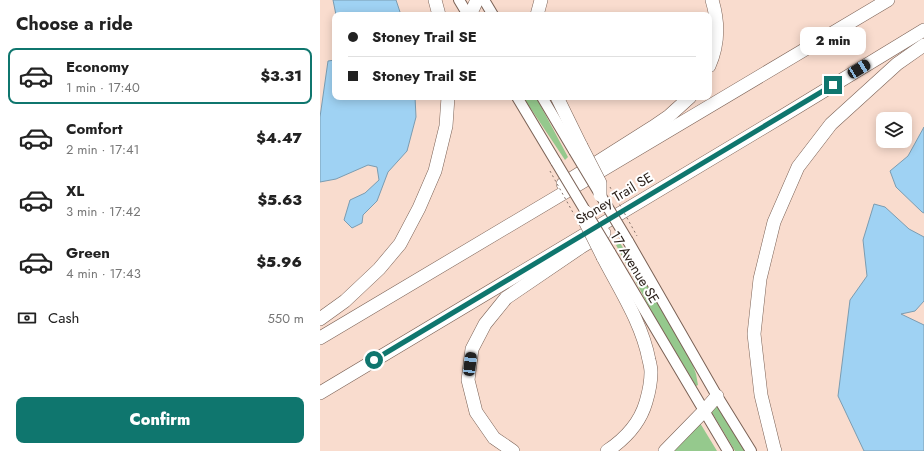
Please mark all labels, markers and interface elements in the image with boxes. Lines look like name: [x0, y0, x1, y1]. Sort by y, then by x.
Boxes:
text: Choose a ride: [16, 11, 133, 37]
text: Stoney Trail SE: [372, 26, 477, 48]
callout: 2 min: [800, 27, 866, 55]
text: 2 min: [816, 31, 850, 50]
text: Economy: [66, 56, 129, 78]
icon: car: [18, 58, 54, 94]
car: [846, 58, 872, 80]
text: $3.31: [261, 65, 302, 87]
text: Stoney Trail SE: [372, 65, 477, 87]
route end: [824, 76, 842, 94]
text: 1 min · 17:40: [66, 78, 140, 97]
map controls: [876, 112, 912, 148]
button: layers: [876, 112, 912, 148]
text: Comfort: [66, 118, 123, 140]
icon: car: [18, 120, 54, 156]
text: $4.47: [256, 127, 302, 149]
text: 2 min · 17:41: [66, 140, 139, 159]
street label: Stoney Trail SE: [572, 167, 656, 229]
text: XL: [66, 180, 84, 202]
icon: car: [18, 182, 54, 218]
text: $5.63: [257, 189, 302, 211]
text: 3 min · 17:42: [66, 202, 141, 221]
street label: 17 Avenue SE: [606, 227, 664, 307]
text: Green: [66, 242, 110, 264]
icon: car: [18, 244, 54, 280]
text: $5.96: [257, 251, 302, 273]
text: 4 min · 17:43: [66, 264, 141, 283]
icon: cash: [16, 307, 38, 329]
text: Cash: [48, 307, 79, 329]
text: 550 m: [267, 309, 304, 328]
route start: [365, 351, 383, 369]
car: [463, 351, 477, 377]
button: Confirm: [16, 397, 304, 443]

